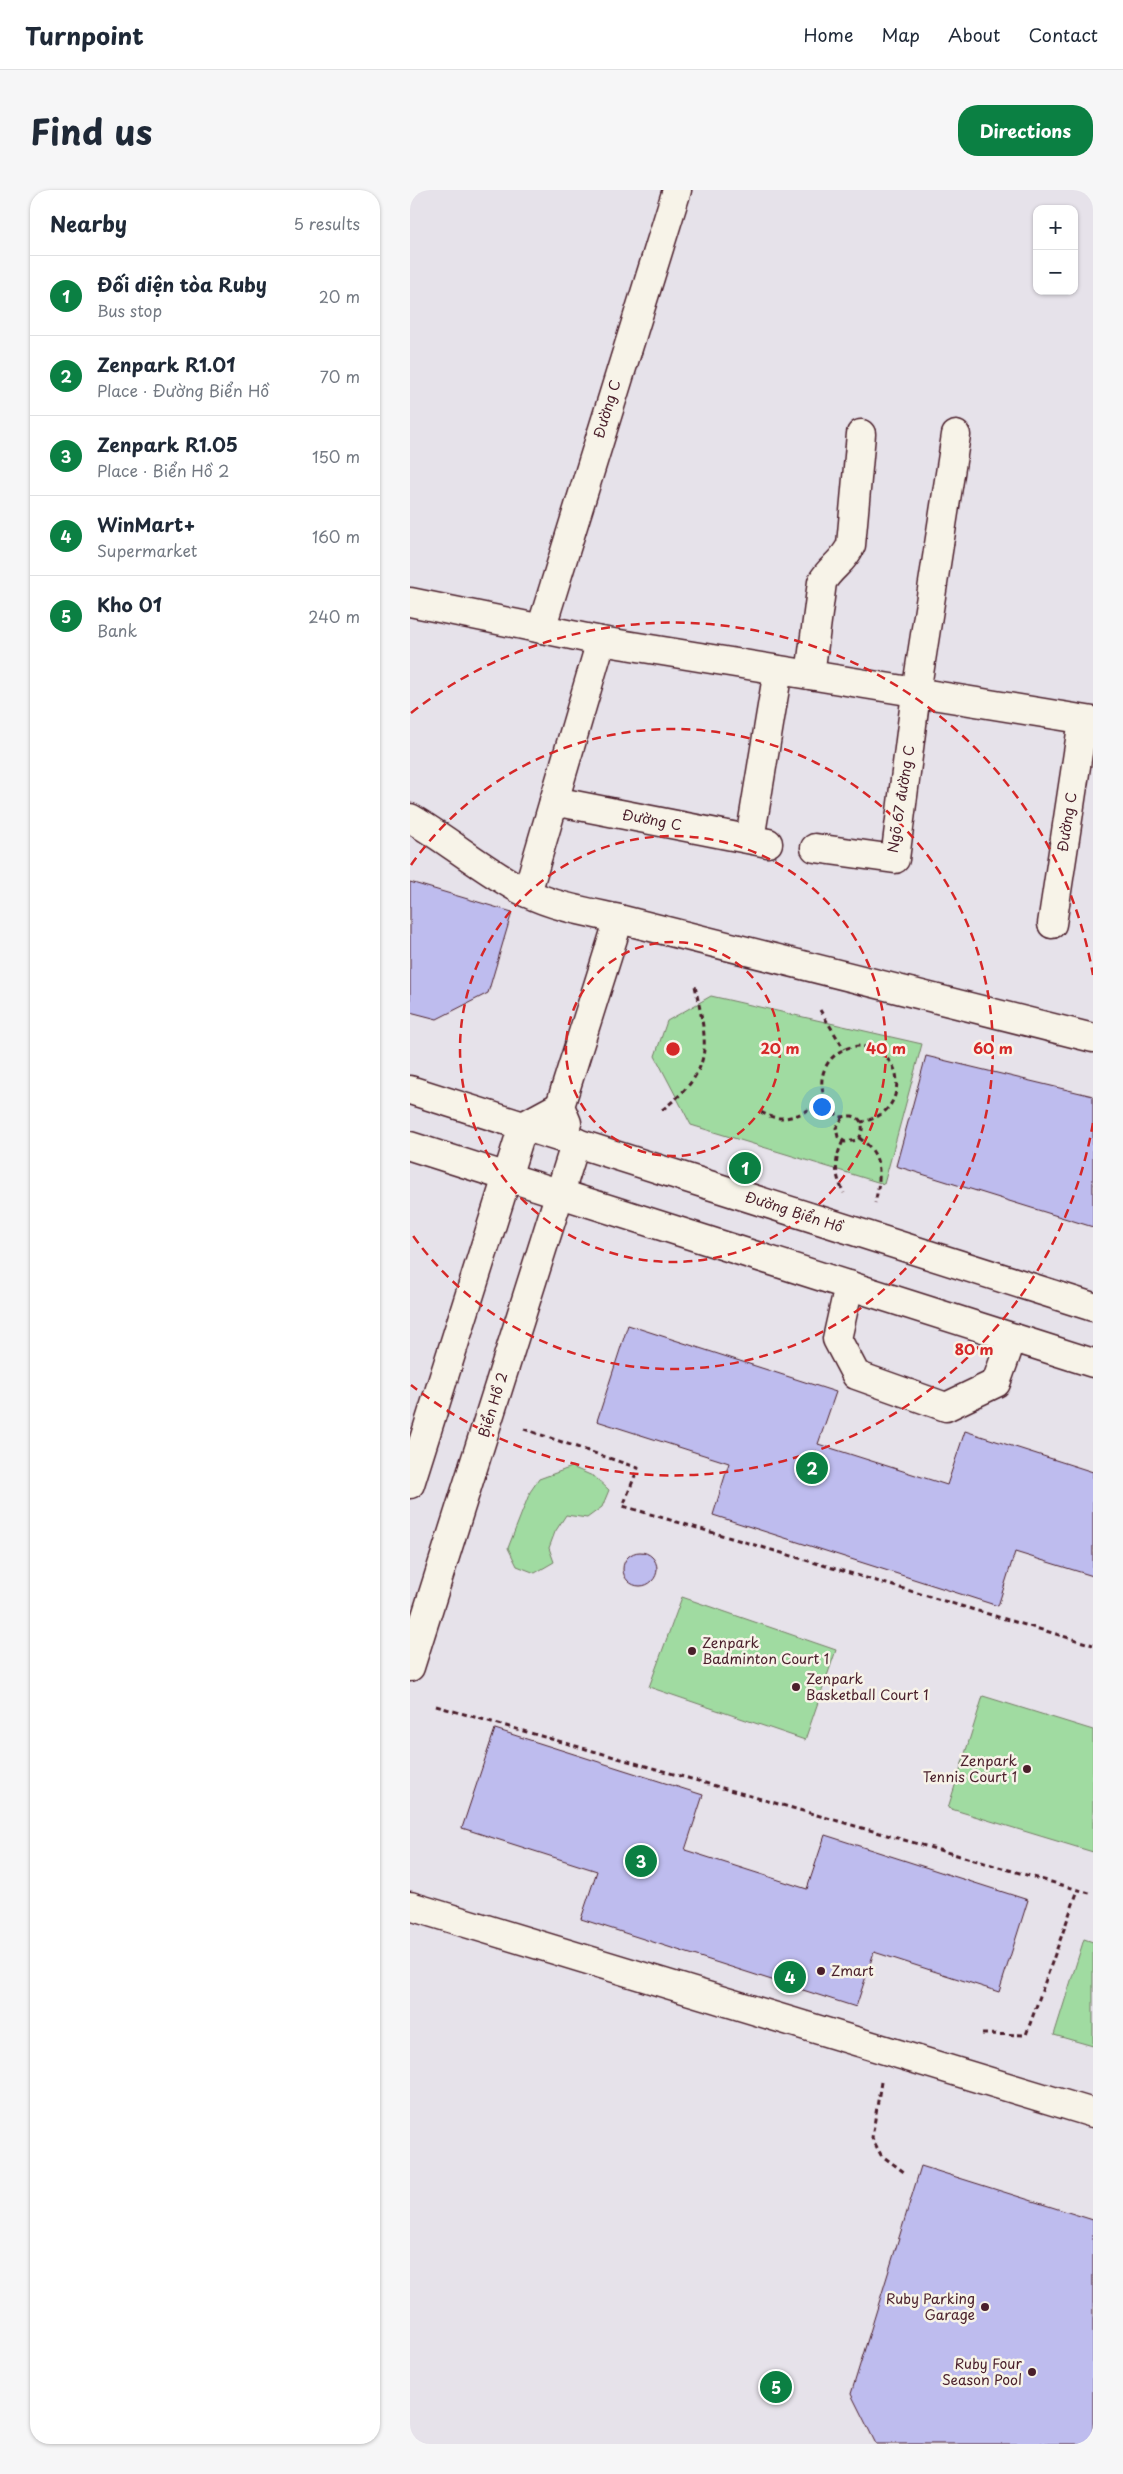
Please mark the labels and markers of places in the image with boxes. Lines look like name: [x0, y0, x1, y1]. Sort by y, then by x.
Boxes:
centre of rings: [664, 1040, 682, 1058]
pin: 1: [729, 1149, 761, 1187]
pin: 2: [796, 1449, 828, 1487]
place label: Zenpark Badminton Court 1: [702, 1632, 829, 1669]
marker: Zenpark Badminton Court 1: [686, 1645, 698, 1657]
place label: Zenpark Basketball Court 1: [806, 1668, 929, 1705]
marker: Zenpark Basketball Court 1: [790, 1681, 802, 1693]
place label: Zenpark Tennis Court 1: [923, 1750, 1017, 1787]
marker: Zenpark Tennis Court 1: [1021, 1763, 1033, 1775]
pin: 3: [625, 1842, 657, 1880]
pin: 4: [774, 1958, 806, 1996]
place label: Zmart: [831, 1960, 874, 1981]
marker: Zmart: [815, 1965, 827, 1977]
place label: Ruby Parking Garage: [886, 2288, 975, 2325]
marker: Ruby Parking Garage: [979, 2301, 991, 2313]
place label: Ruby Four Season Pool: [942, 2353, 1022, 2390]
marker: Ruby Four Season Pool: [1026, 2366, 1038, 2378]
pin: 5: [760, 2368, 792, 2406]

